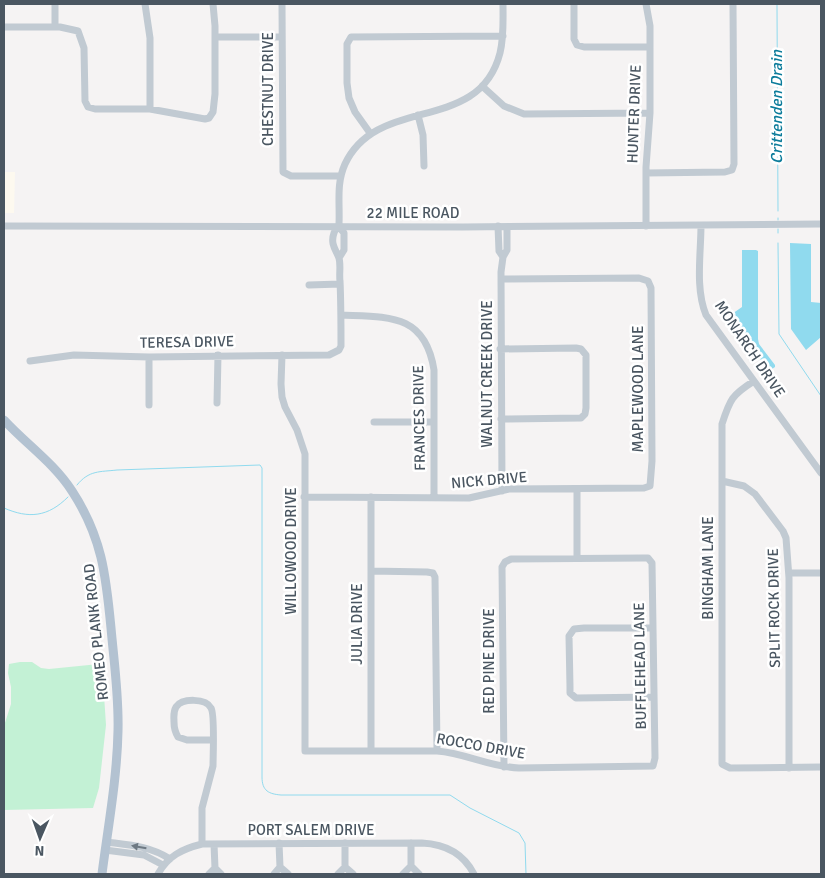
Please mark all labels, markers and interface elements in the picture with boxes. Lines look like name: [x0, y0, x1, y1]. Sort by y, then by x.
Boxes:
street label: CHESTNUT DRIVE: [259, 32, 277, 146]
water label: Crittenden Drain: [767, 49, 787, 164]
street label: HUNTER DRIVE: [623, 64, 645, 164]
street label: 22 MILE ROAD: [367, 204, 459, 222]
street label: MONARCH DRIVE: [711, 297, 789, 401]
street label: WALNUT CREEK DRIVE: [478, 300, 496, 448]
street label: MAPLEWOOD LANE: [629, 326, 647, 452]
street label: TERESA DRIVE: [140, 332, 234, 352]
street label: FRANCES DRIVE: [409, 365, 429, 471]
street label: NICK DRIVE: [450, 468, 528, 492]
street label: WILLOWOOD DRIVE: [282, 487, 300, 615]
street label: BINGHAM LANE: [699, 516, 717, 620]
street label: SPLIT ROCK DRIVE: [764, 548, 784, 668]
street label: ROMEO PLANK ROAD: [80, 563, 112, 701]
street label: JULIA DRIVE: [348, 583, 366, 665]
street label: BUFFLEHEAD LANE: [630, 602, 650, 730]
street label: RED PINE DRIVE: [480, 608, 498, 714]
street label: ROCCO DRIVE: [435, 729, 527, 763]
north arrow: [15, 813, 65, 863]
street label: PORT SALEM DRIVE: [247, 821, 375, 839]
text: N: [34, 842, 45, 859]
one-way arrow: [131, 842, 147, 850]

